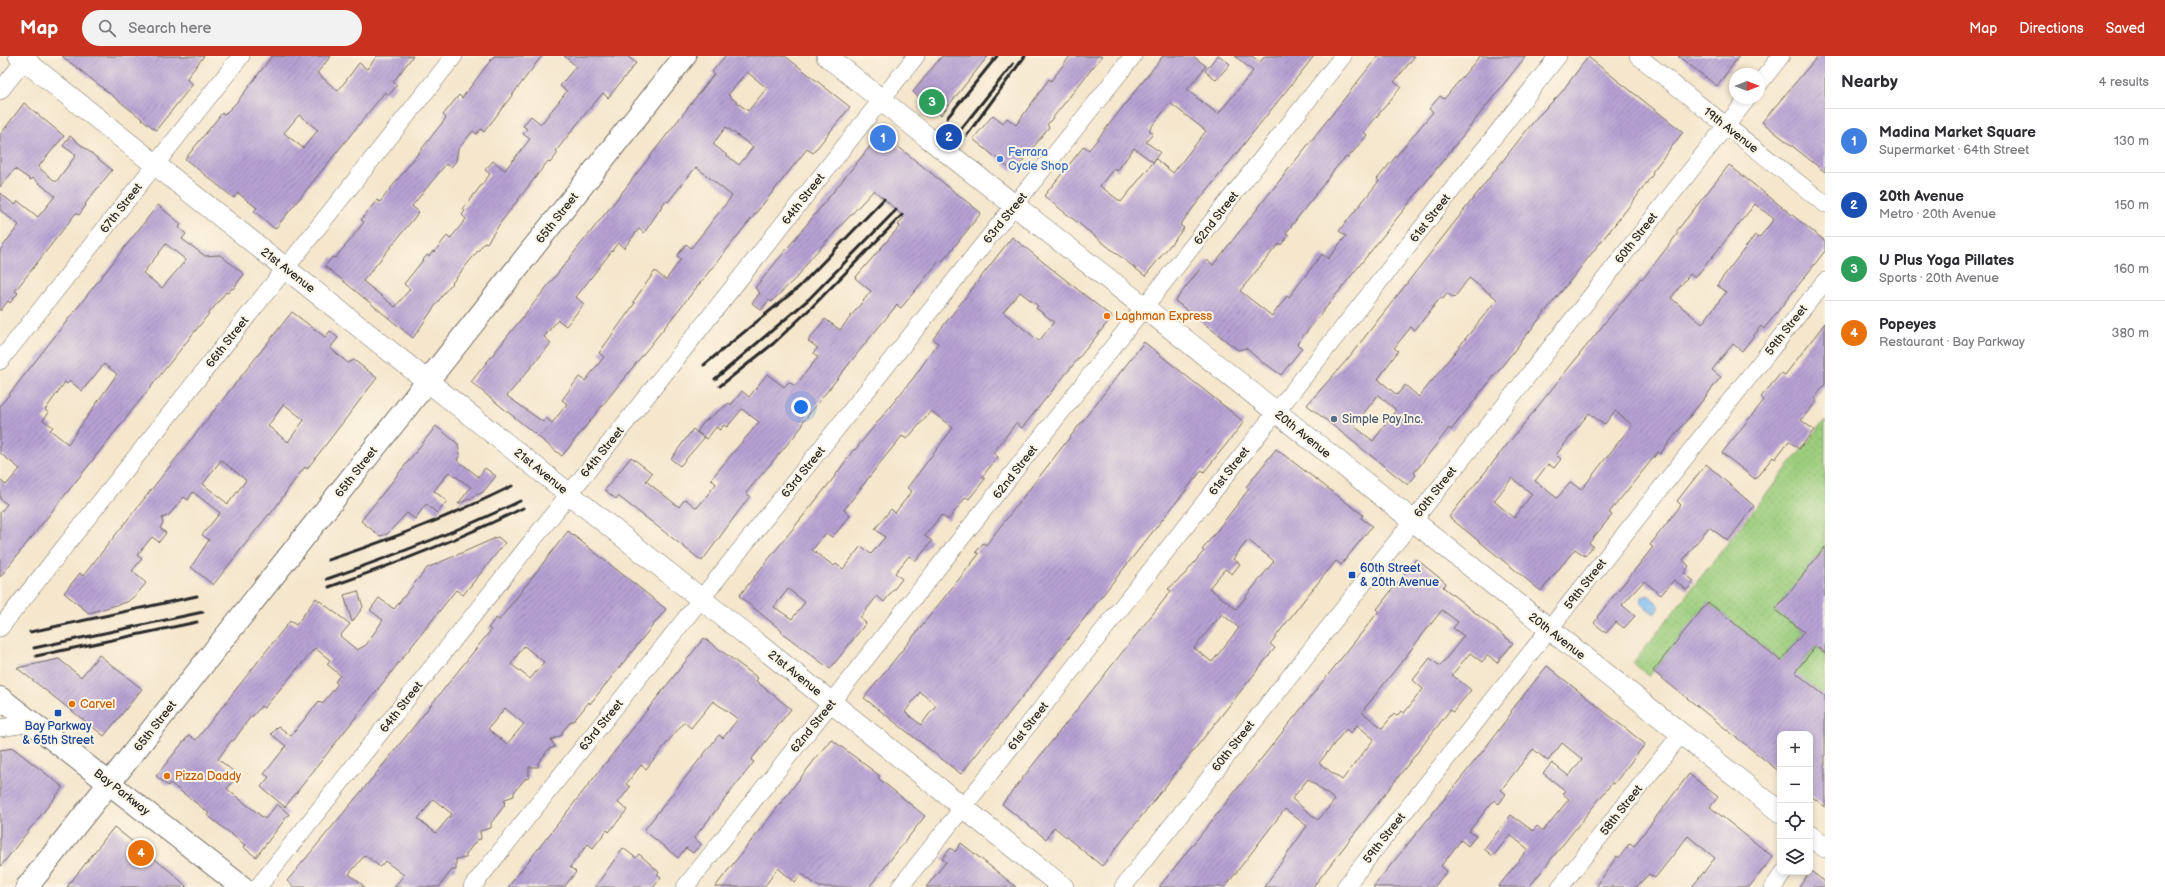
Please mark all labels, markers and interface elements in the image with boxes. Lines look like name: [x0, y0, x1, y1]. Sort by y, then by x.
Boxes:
search box: [82, 10, 362, 46]
text: Map: [20, 17, 58, 40]
icon: search: [96, 17, 118, 39]
text: Search here: [128, 19, 211, 38]
text: Map: [1969, 20, 1997, 37]
text: Directions: [2019, 20, 2084, 37]
text: Saved: [2106, 20, 2145, 37]
north arrow: [1729, 68, 1765, 104]
text: Nearby: [1841, 72, 1898, 92]
text: 4 results: [2099, 74, 2149, 90]
pin: 3: [919, 87, 945, 117]
street label: 19th Avenue: [1700, 104, 1761, 156]
pin: 2: [936, 122, 962, 152]
pin: 1: [870, 123, 896, 153]
text: Madina Market Square: [1879, 123, 2036, 142]
text: 1: [1851, 133, 1857, 149]
text: 130 m: [2114, 133, 2149, 149]
text: Supermarket · 64th Street: [1879, 142, 2029, 158]
place label: Ferrara Cycle Shop: [1008, 145, 1068, 174]
marker: Ferrara Cycle Shop: [995, 154, 1005, 164]
street label: 64th Street: [779, 170, 828, 228]
street label: 67th Street: [97, 180, 146, 236]
text: 20th Avenue: [1879, 187, 1964, 206]
street label: 62nd Street: [1191, 188, 1242, 248]
street label: 63rd Street: [980, 189, 1031, 247]
street label: 65th Street: [533, 190, 582, 247]
street label: 61st Street: [1407, 191, 1454, 246]
text: 2: [1850, 197, 1858, 213]
text: 150 m: [2115, 197, 2149, 213]
text: Metro · 20th Avenue: [1879, 206, 1996, 222]
street label: 60th Street: [1612, 210, 1661, 267]
street label: 21st Avenue: [258, 245, 318, 296]
text: U Plus Yoga Pillates: [1879, 251, 2014, 270]
text: 3: [1850, 261, 1858, 277]
text: 160 m: [2114, 261, 2149, 277]
text: Sports · 20th Avenue: [1879, 270, 1999, 286]
street label: 59th Street: [1762, 302, 1811, 359]
place label: Laghman Express: [1115, 309, 1212, 324]
marker: Laghman Express: [1102, 311, 1112, 321]
street label: 66th Street: [203, 313, 252, 371]
text: Popeyes: [1879, 315, 1936, 334]
text: 4: [1850, 325, 1858, 341]
text: 380 m: [2112, 325, 2149, 341]
text: Restaurant · Bay Parkway: [1879, 334, 2025, 350]
your location: [791, 397, 811, 417]
street label: 20th Avenue: [1272, 407, 1334, 462]
place label: Simple Pay Inc.: [1342, 412, 1423, 427]
marker: Simple Pay Inc.: [1329, 414, 1339, 424]
street label: 64th Street: [577, 424, 628, 481]
street label: 62nd Street: [990, 442, 1041, 502]
street label: 63rd Street: [778, 443, 829, 501]
street label: 65th Street: [332, 444, 381, 501]
street label: 61st Street: [1206, 444, 1253, 499]
street label: 21st Avenue: [511, 445, 571, 498]
street label: 60th Street: [1411, 464, 1460, 521]
street label: 59th Street: [1561, 556, 1610, 613]
place label: 60th Street & 20th Avenue: [1360, 561, 1439, 590]
marker: 60th Street & 20th Avenue: [1347, 570, 1357, 580]
street label: 20th Avenue: [1525, 610, 1588, 663]
street label: 21st Avenue: [765, 647, 825, 700]
street label: 64th Street: [377, 678, 426, 736]
street label: 63rd Street: [576, 696, 627, 754]
street label: 62nd Street: [787, 696, 840, 756]
place label: Carvel: [80, 697, 115, 712]
street label: 65th Street: [131, 698, 180, 755]
marker: Carvel: [67, 699, 77, 709]
street label: 61st Street: [1005, 699, 1052, 754]
marker: Bay Parkway & 65th Street: [53, 708, 63, 718]
street label: 60th Street: [1209, 718, 1258, 775]
place label: Bay Parkway & 65th Street: [22, 719, 94, 748]
map controls: [1777, 731, 1813, 875]
button: +: [1777, 731, 1813, 767]
street label: Bay Parkway: [91, 766, 153, 819]
button: −: [1777, 767, 1813, 803]
place label: Pizza Daddy: [175, 769, 242, 784]
marker: Pizza Daddy: [162, 771, 172, 781]
street label: 58th Street: [1597, 782, 1646, 839]
button: locate: [1777, 803, 1813, 839]
street label: 59th Street: [1360, 810, 1409, 867]
pin: 4: [128, 838, 154, 868]
button: layers: [1777, 839, 1813, 875]

